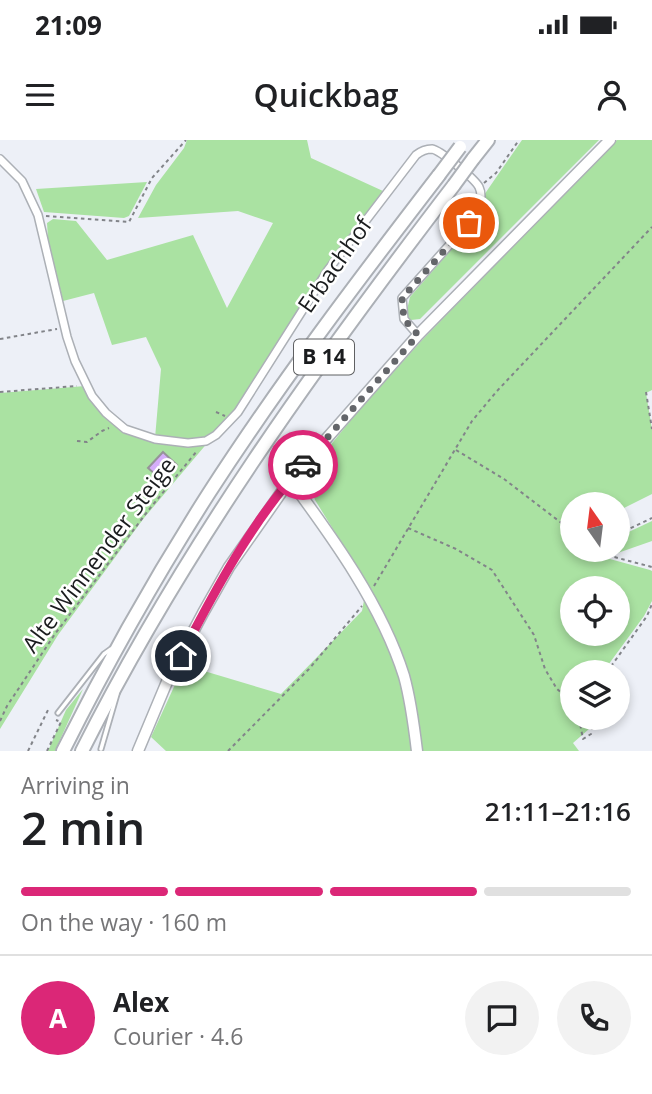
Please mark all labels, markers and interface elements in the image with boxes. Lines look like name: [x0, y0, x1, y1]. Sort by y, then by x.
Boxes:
text: 21:09: [35, 7, 102, 43]
text: Quickbag: [254, 73, 398, 116]
icon: menu: [21, 76, 59, 114]
icon: person: [593, 76, 631, 114]
pin: [439, 193, 499, 253]
icon: bag: [450, 204, 488, 242]
street label: Erbachhof: [290, 209, 380, 319]
road number: B 14: [294, 340, 354, 374]
courier: [268, 430, 338, 500]
icon: car: [284, 446, 322, 484]
street label: Alte Winnender Steige: [14, 450, 182, 659]
north arrow: [560, 492, 630, 562]
map controls: [560, 492, 630, 730]
button: locate: [560, 576, 630, 646]
pin: [151, 626, 211, 686]
icon: home: [162, 637, 200, 675]
button: layers: [560, 660, 630, 730]
text: Arriving in: [21, 769, 130, 801]
text: 21:11–21:16: [485, 793, 631, 829]
text: 2 min: [21, 796, 145, 858]
text: On the way · 160 m: [21, 906, 227, 938]
button: chat: [465, 981, 539, 1055]
button: phone: [557, 981, 631, 1055]
text: Alex: [113, 984, 169, 1020]
text: A: [49, 1000, 67, 1036]
text: Courier · 4.6: [113, 1020, 243, 1052]

